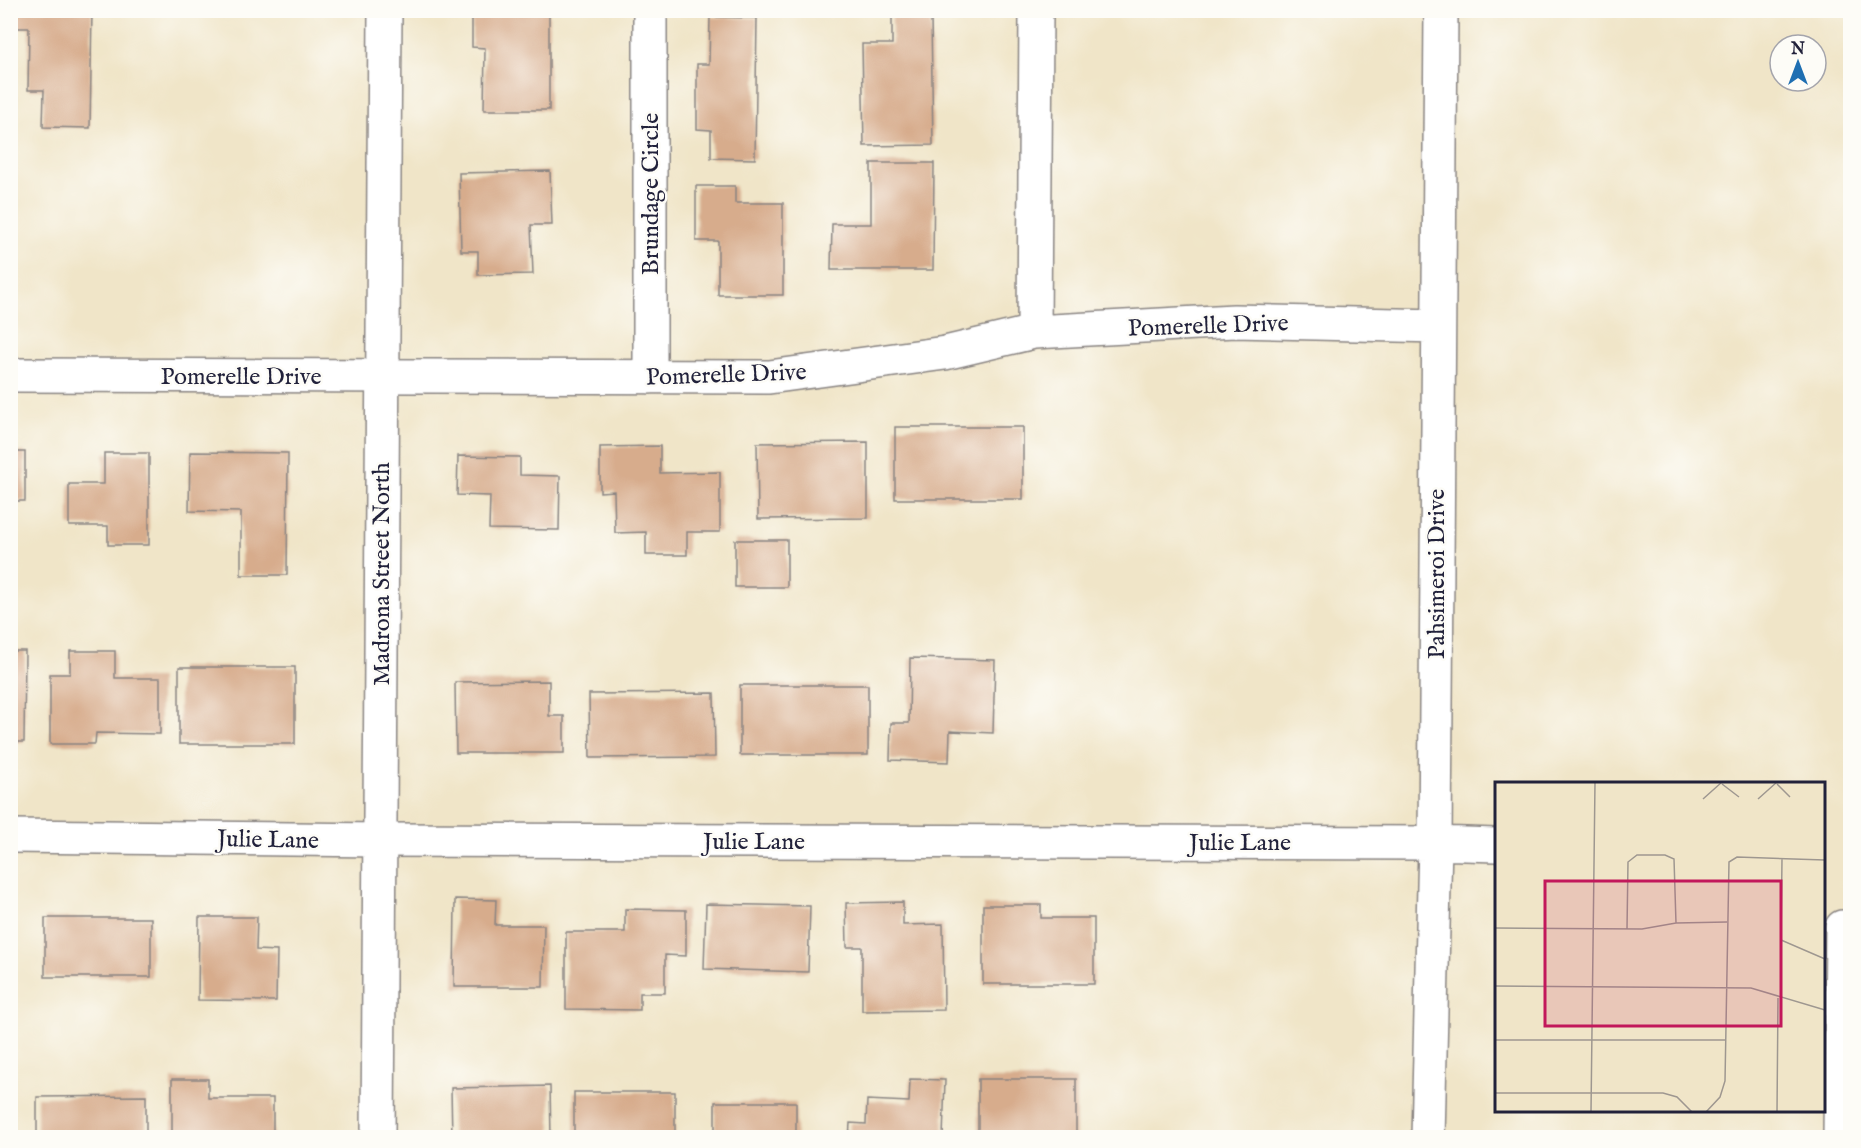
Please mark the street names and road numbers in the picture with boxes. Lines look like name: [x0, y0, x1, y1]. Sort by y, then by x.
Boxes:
street label: Brundage Circle: [636, 113, 667, 275]
street label: Pomerelle Drive: [1127, 308, 1289, 345]
street label: Pomerelle Drive: [645, 357, 807, 394]
street label: Pomerelle Drive: [161, 362, 321, 393]
street label: Madrona Street North: [367, 462, 398, 686]
street label: Pahsimeroi Drive: [1422, 489, 1453, 659]
street label: Julie Lane: [214, 824, 319, 857]
street label: Julie Lane: [700, 827, 805, 858]
street label: Julie Lane: [1186, 828, 1291, 859]

